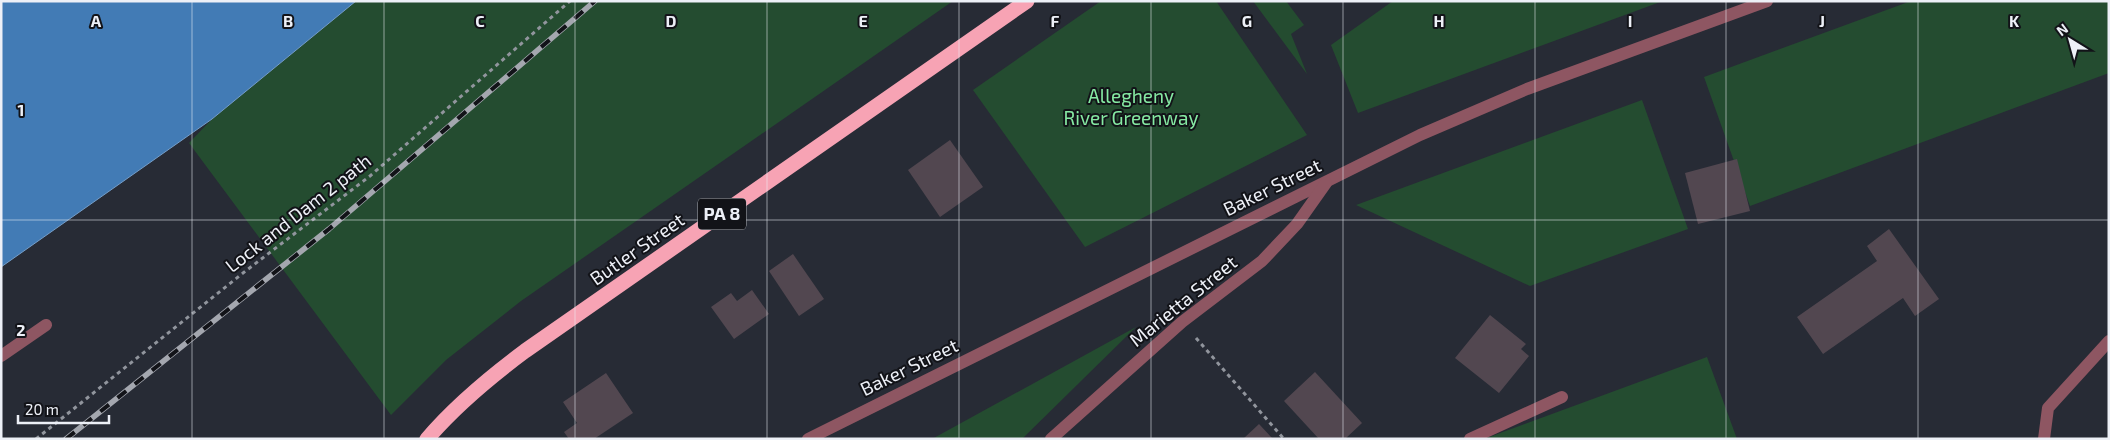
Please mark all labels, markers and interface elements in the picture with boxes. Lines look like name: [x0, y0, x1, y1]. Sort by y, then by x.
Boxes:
text: A: [91, 11, 102, 30]
text: B: [283, 11, 293, 30]
text: C: [475, 11, 485, 30]
text: D: [666, 11, 677, 30]
text: E: [858, 11, 868, 30]
text: F: [1051, 11, 1060, 30]
text: G: [1242, 11, 1252, 30]
text: H: [1433, 11, 1445, 30]
text: I: [1628, 11, 1632, 30]
text: J: [1819, 11, 1825, 30]
text: K: [2009, 11, 2020, 30]
north arrow: [2045, 15, 2095, 65]
text: N: [2053, 19, 2071, 39]
park label: Allegheny River Greenway: [1064, 84, 1198, 129]
text: 1: [18, 100, 24, 119]
street label: Lock and Dam 2 path: [220, 149, 375, 277]
street label: Baker Street: [1219, 153, 1324, 220]
road number: PA 8: [698, 198, 746, 230]
street label: Butler Street: [585, 208, 688, 290]
street label: Marietta Street: [1124, 250, 1241, 351]
text: 2: [16, 320, 26, 339]
street label: Baker Street: [856, 333, 961, 400]
scale bar: [18, 392, 109, 424]
text: 20 m: [25, 400, 59, 418]

